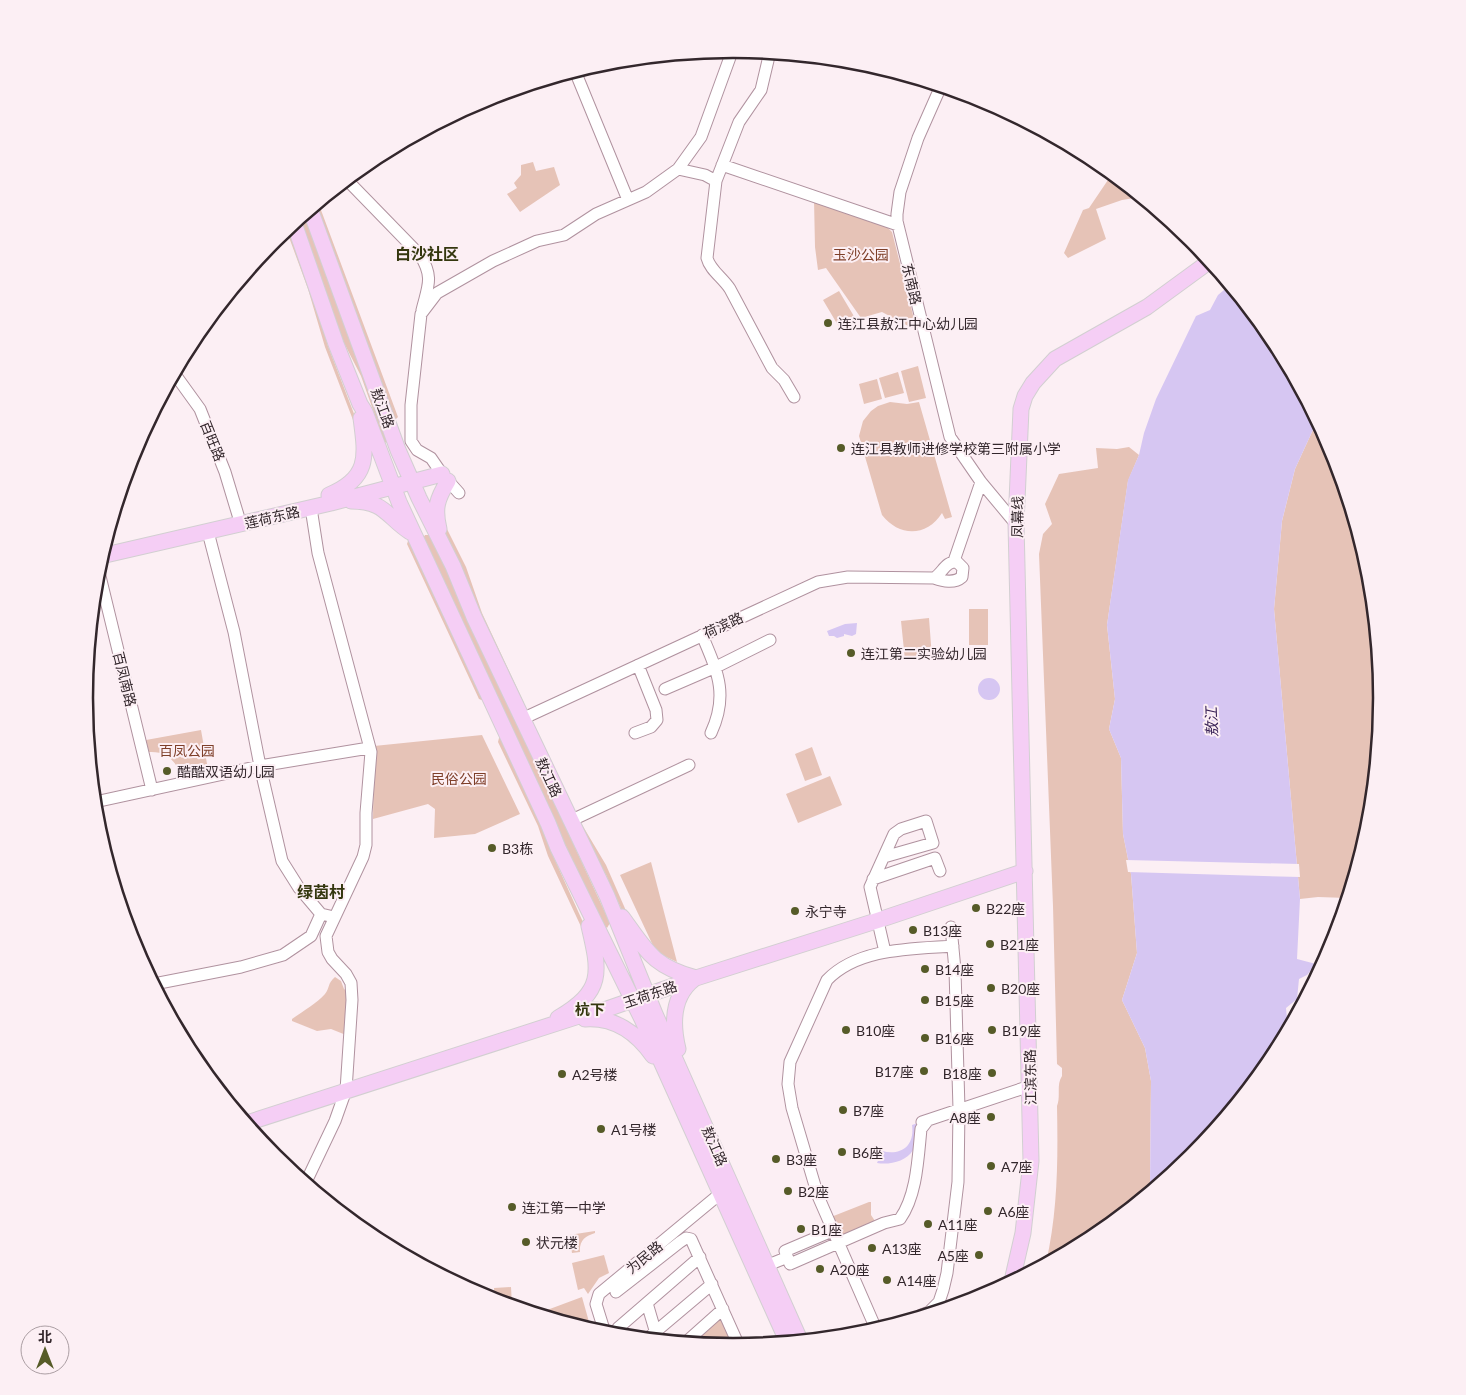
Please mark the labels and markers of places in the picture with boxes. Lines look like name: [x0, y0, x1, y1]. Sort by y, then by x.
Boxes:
place label: 连江县敖江中心幼儿园: [838, 315, 978, 332]
marker: 连江县敖江中心幼儿园: [822, 317, 834, 329]
place label: 连江县教师进修学校第三附属小学: [851, 440, 1061, 457]
marker: 连江县教师进修学校第三附属小学: [835, 442, 847, 454]
place label: 连江第二实验幼儿园: [861, 645, 987, 662]
marker: 连江第二实验幼儿园: [845, 647, 857, 659]
place label: 酷酷双语幼儿园: [177, 763, 275, 780]
marker: 酷酷双语幼儿园: [161, 765, 173, 777]
place label: B3栋: [502, 840, 533, 857]
marker: B3栋: [486, 842, 498, 854]
place label: B22座: [986, 900, 1025, 917]
marker: B22座: [970, 902, 982, 914]
place label: 永宁寺: [805, 903, 847, 920]
marker: 永宁寺: [789, 905, 801, 917]
place label: B13座: [923, 922, 962, 939]
marker: B13座: [907, 924, 919, 936]
place label: B21座: [1000, 936, 1039, 953]
marker: B21座: [984, 938, 996, 950]
place label: B14座: [935, 961, 974, 978]
marker: B14座: [919, 963, 931, 975]
place label: B20座: [1001, 980, 1040, 997]
marker: B20座: [985, 982, 997, 994]
place label: B15座: [935, 992, 974, 1009]
marker: B15座: [919, 994, 931, 1006]
place label: B10座: [856, 1022, 895, 1039]
place label: B19座: [1002, 1022, 1041, 1039]
marker: B10座: [840, 1024, 852, 1036]
marker: B19座: [986, 1024, 998, 1036]
place label: B16座: [935, 1030, 974, 1047]
marker: B16座: [919, 1032, 931, 1044]
place label: B17座: [875, 1063, 914, 1080]
marker: B17座: [918, 1065, 930, 1077]
place label: B18座: [943, 1065, 982, 1082]
place label: A2号楼: [572, 1066, 618, 1083]
marker: B18座: [986, 1067, 998, 1079]
marker: A2号楼: [556, 1068, 568, 1080]
place label: B7座: [853, 1102, 884, 1119]
marker: B7座: [837, 1104, 849, 1116]
place label: A8座: [949, 1109, 981, 1126]
marker: A8座: [985, 1111, 997, 1123]
place label: A1号楼: [611, 1121, 657, 1138]
marker: A1号楼: [595, 1123, 607, 1135]
place label: B6座: [852, 1144, 883, 1161]
marker: B6座: [836, 1146, 848, 1158]
place label: B3座: [786, 1151, 817, 1168]
marker: B3座: [770, 1153, 782, 1165]
place label: A7座: [1001, 1158, 1033, 1175]
marker: A7座: [985, 1160, 997, 1172]
place label: B2座: [798, 1183, 829, 1200]
marker: B2座: [782, 1185, 794, 1197]
place label: 连江第一中学: [522, 1199, 606, 1216]
marker: 连江第一中学: [506, 1201, 518, 1213]
place label: A6座: [998, 1203, 1030, 1220]
marker: A6座: [982, 1205, 994, 1217]
place label: A11座: [938, 1216, 978, 1233]
marker: A11座: [922, 1218, 934, 1230]
place label: B1座: [811, 1221, 842, 1238]
marker: B1座: [795, 1223, 807, 1235]
place label: 状元楼: [536, 1234, 578, 1251]
marker: 状元楼: [520, 1236, 532, 1248]
place label: A13座: [882, 1240, 922, 1257]
marker: A13座: [866, 1242, 878, 1254]
place label: A5座: [937, 1247, 969, 1264]
marker: A5座: [973, 1249, 985, 1261]
place label: A20座: [830, 1261, 870, 1278]
marker: A20座: [814, 1263, 826, 1275]
place label: A14座: [897, 1272, 937, 1289]
marker: A14座: [881, 1274, 893, 1286]

